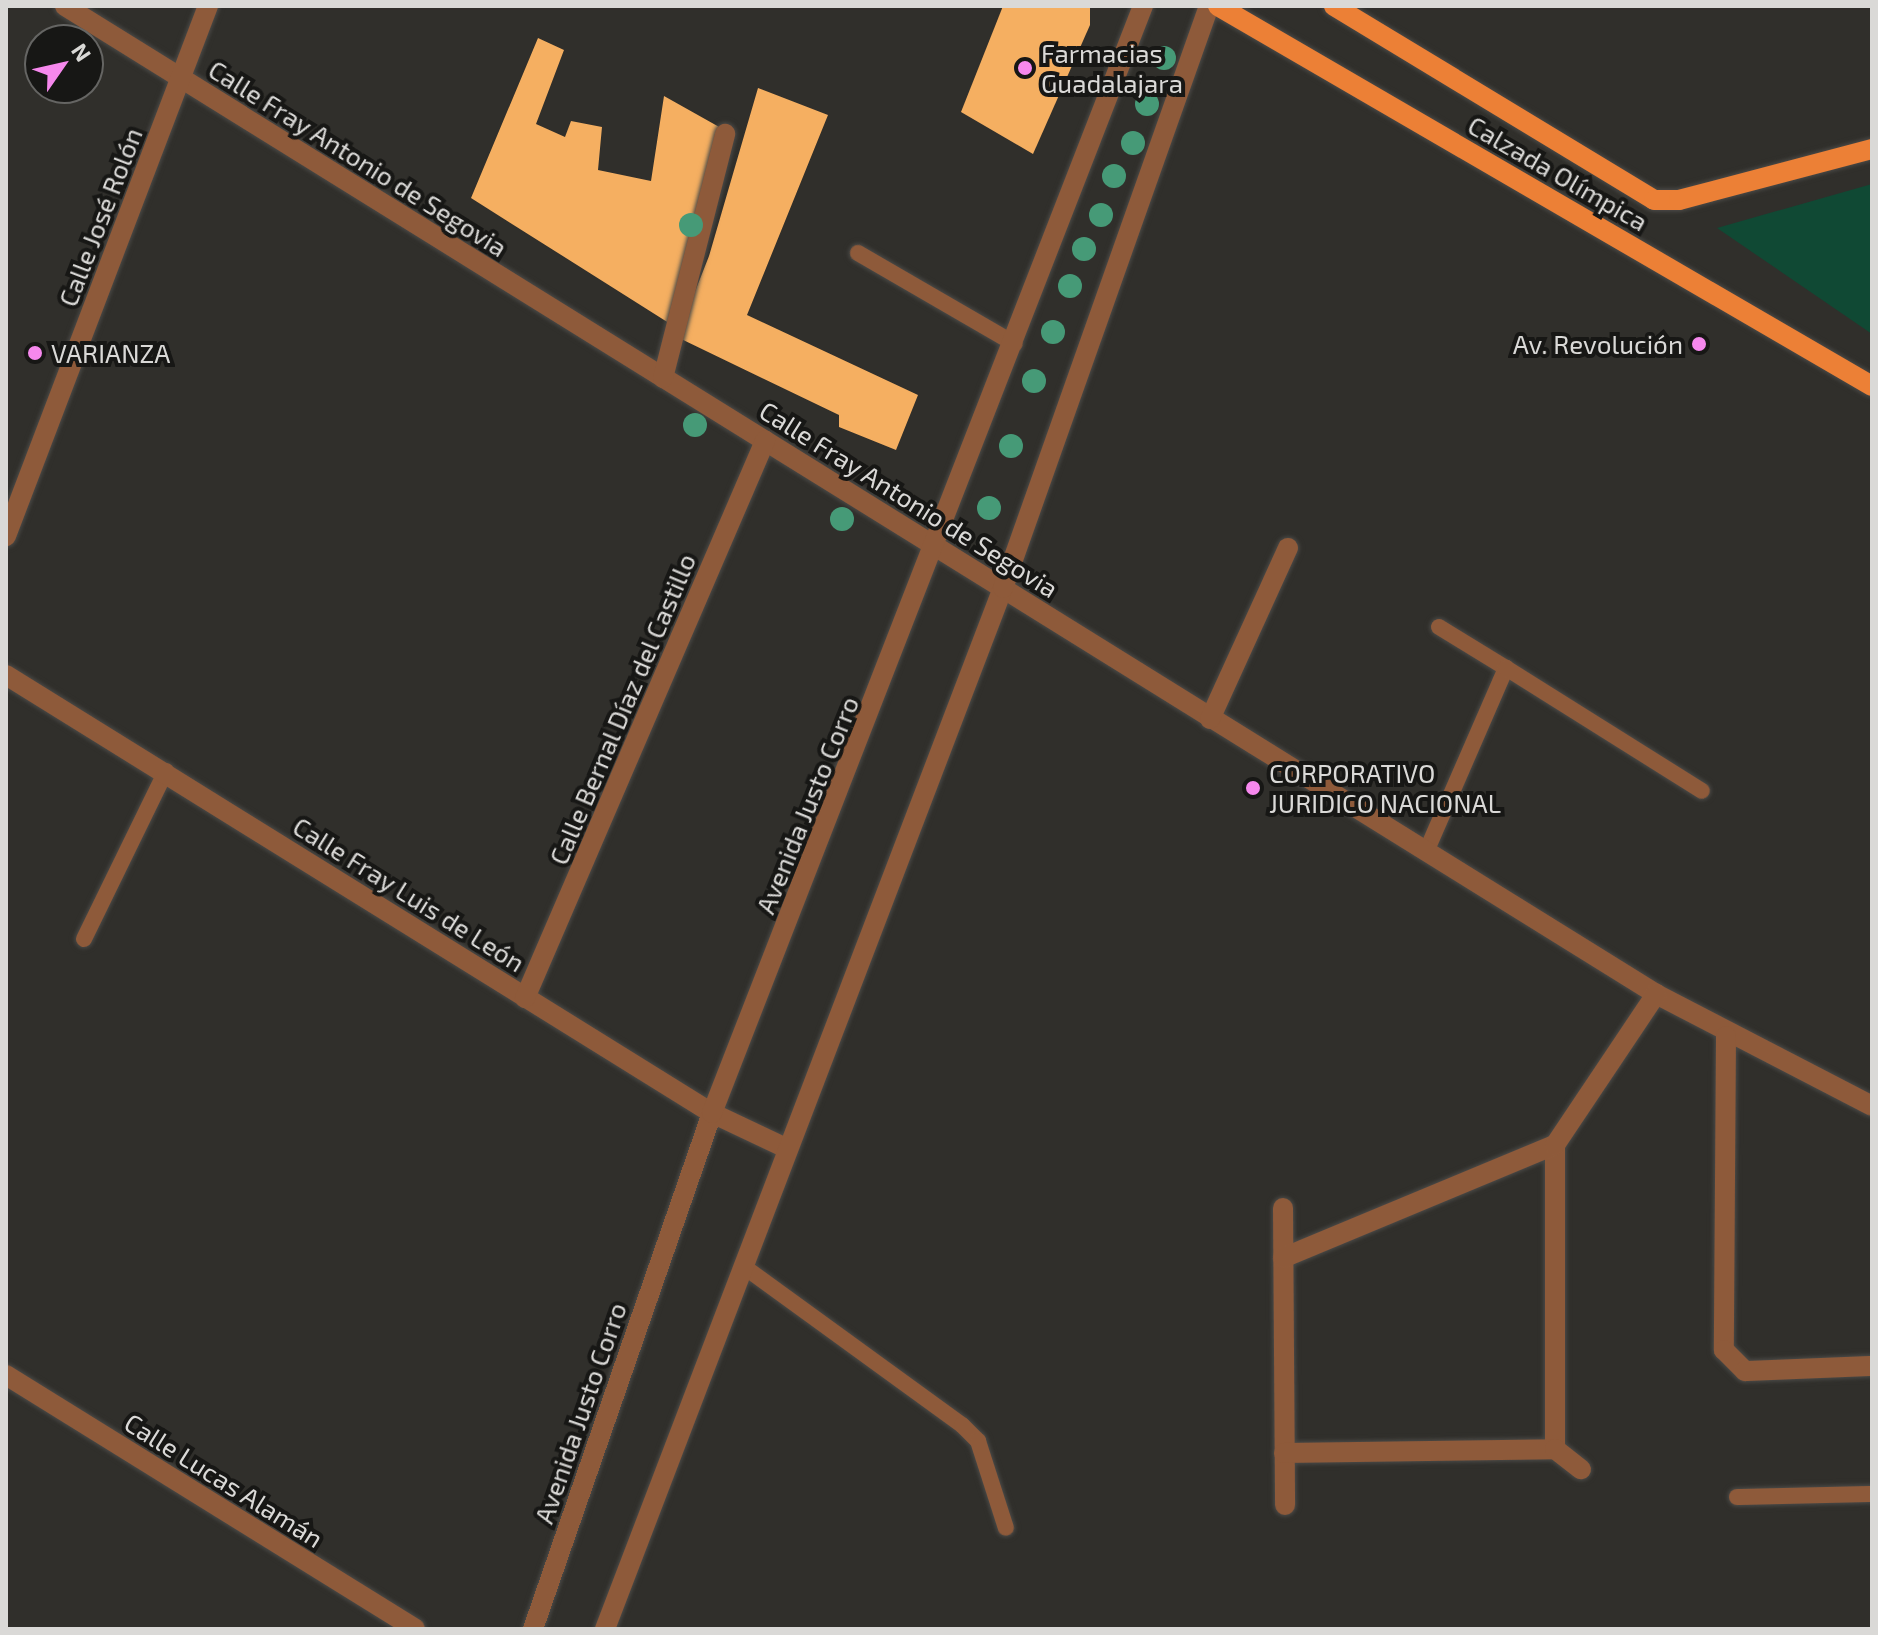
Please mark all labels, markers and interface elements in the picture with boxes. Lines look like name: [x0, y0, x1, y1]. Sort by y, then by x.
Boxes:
north arrow: [24, 24, 104, 104]
place label: Farmacias Guadalajara: [1041, 37, 1183, 98]
text: N: [67, 38, 97, 66]
street label: Calle Fray Antonio de Segovia: [203, 53, 513, 263]
marker: Farmacias Guadalajara: [1016, 59, 1034, 77]
street label: Calzada Olímpica: [1463, 109, 1653, 237]
street label: Calle José Rolón: [52, 123, 148, 311]
place label: Av. Revolución: [1513, 328, 1683, 360]
marker: Av. Revolución: [1690, 335, 1708, 353]
place label: VARIANZA: [51, 337, 170, 369]
marker: VARIANZA: [26, 344, 44, 362]
street label: Calle Fray Antonio de Segovia: [754, 394, 1064, 604]
street label: Calle Bernal Díaz del Castillo: [542, 548, 702, 870]
street label: Avenida Justo Corro: [749, 692, 865, 918]
place label: CORPORATIVO JURIDICO NACIONAL: [1269, 757, 1501, 818]
marker: CORPORATIVO JURIDICO NACIONAL: [1244, 779, 1262, 797]
street label: Calle Fray Luis de León: [287, 810, 531, 978]
street label: Avenida Justo Corro: [527, 1298, 633, 1528]
street label: Calle Lucas Alamán: [119, 1406, 329, 1554]

